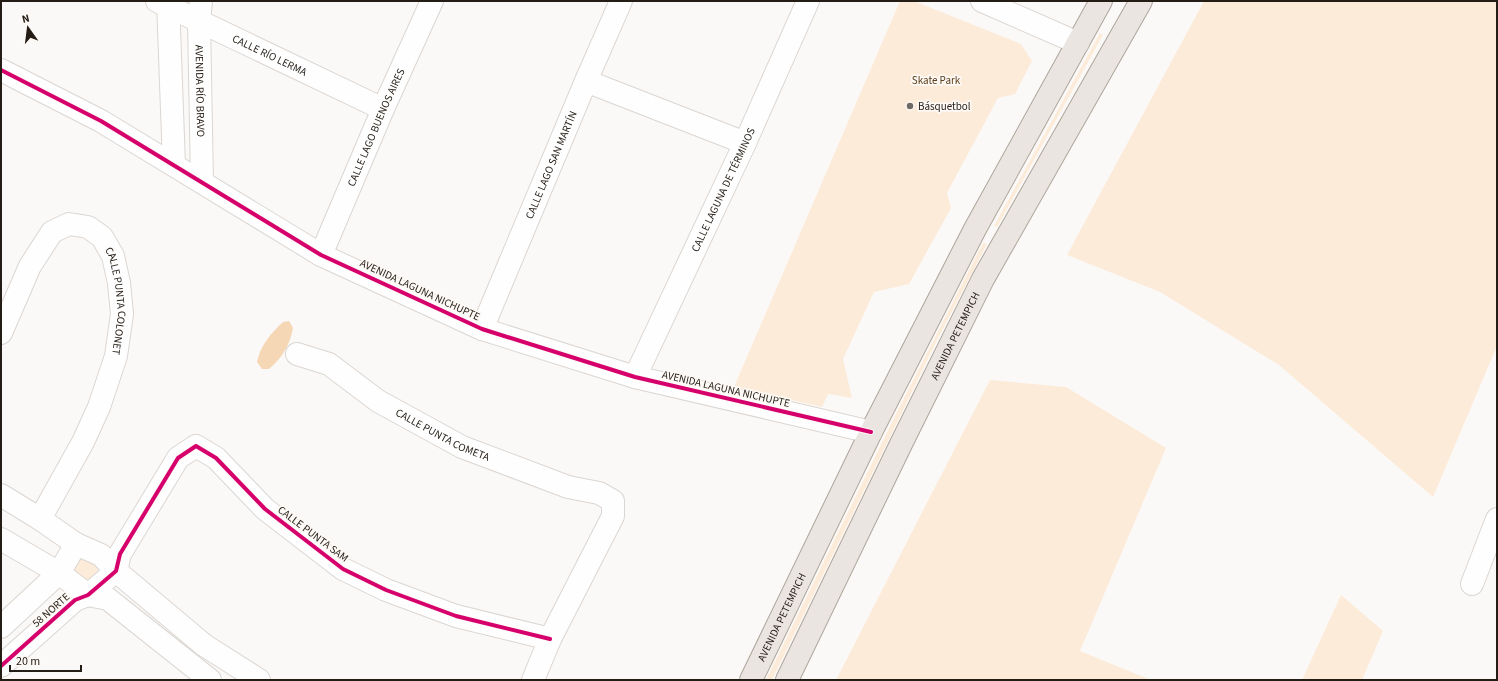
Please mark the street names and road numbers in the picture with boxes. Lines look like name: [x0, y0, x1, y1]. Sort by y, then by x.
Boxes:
street label: CALLE RÍO LERMA: [230, 31, 310, 79]
street label: AVENIDA RÍO BRAVO: [192, 45, 209, 137]
street label: CALLE LAGO BUENOS AIRES: [344, 66, 408, 189]
street label: CALLE LAGO SAN MARTÍN: [522, 109, 580, 221]
street label: CALLE LAGUNA DE TÉRMINOS: [687, 125, 758, 254]
street label: CALLE PUNTA COLONET: [102, 244, 130, 356]
street label: AVENIDA LAGUNA NICHUPTE: [358, 256, 483, 325]
street label: AVENIDA PETEMPICH: [927, 289, 983, 382]
street label: AVENIDA LAGUNA NICHUPTE: [661, 367, 792, 411]
street label: CALLE PUNTA COMETA: [393, 405, 492, 464]
street label: CALLE PUNTA SAM: [275, 502, 351, 566]
street label: AVENIDA PETEMPICH: [754, 570, 809, 664]
street label: 58 NORTE: [29, 589, 73, 631]

